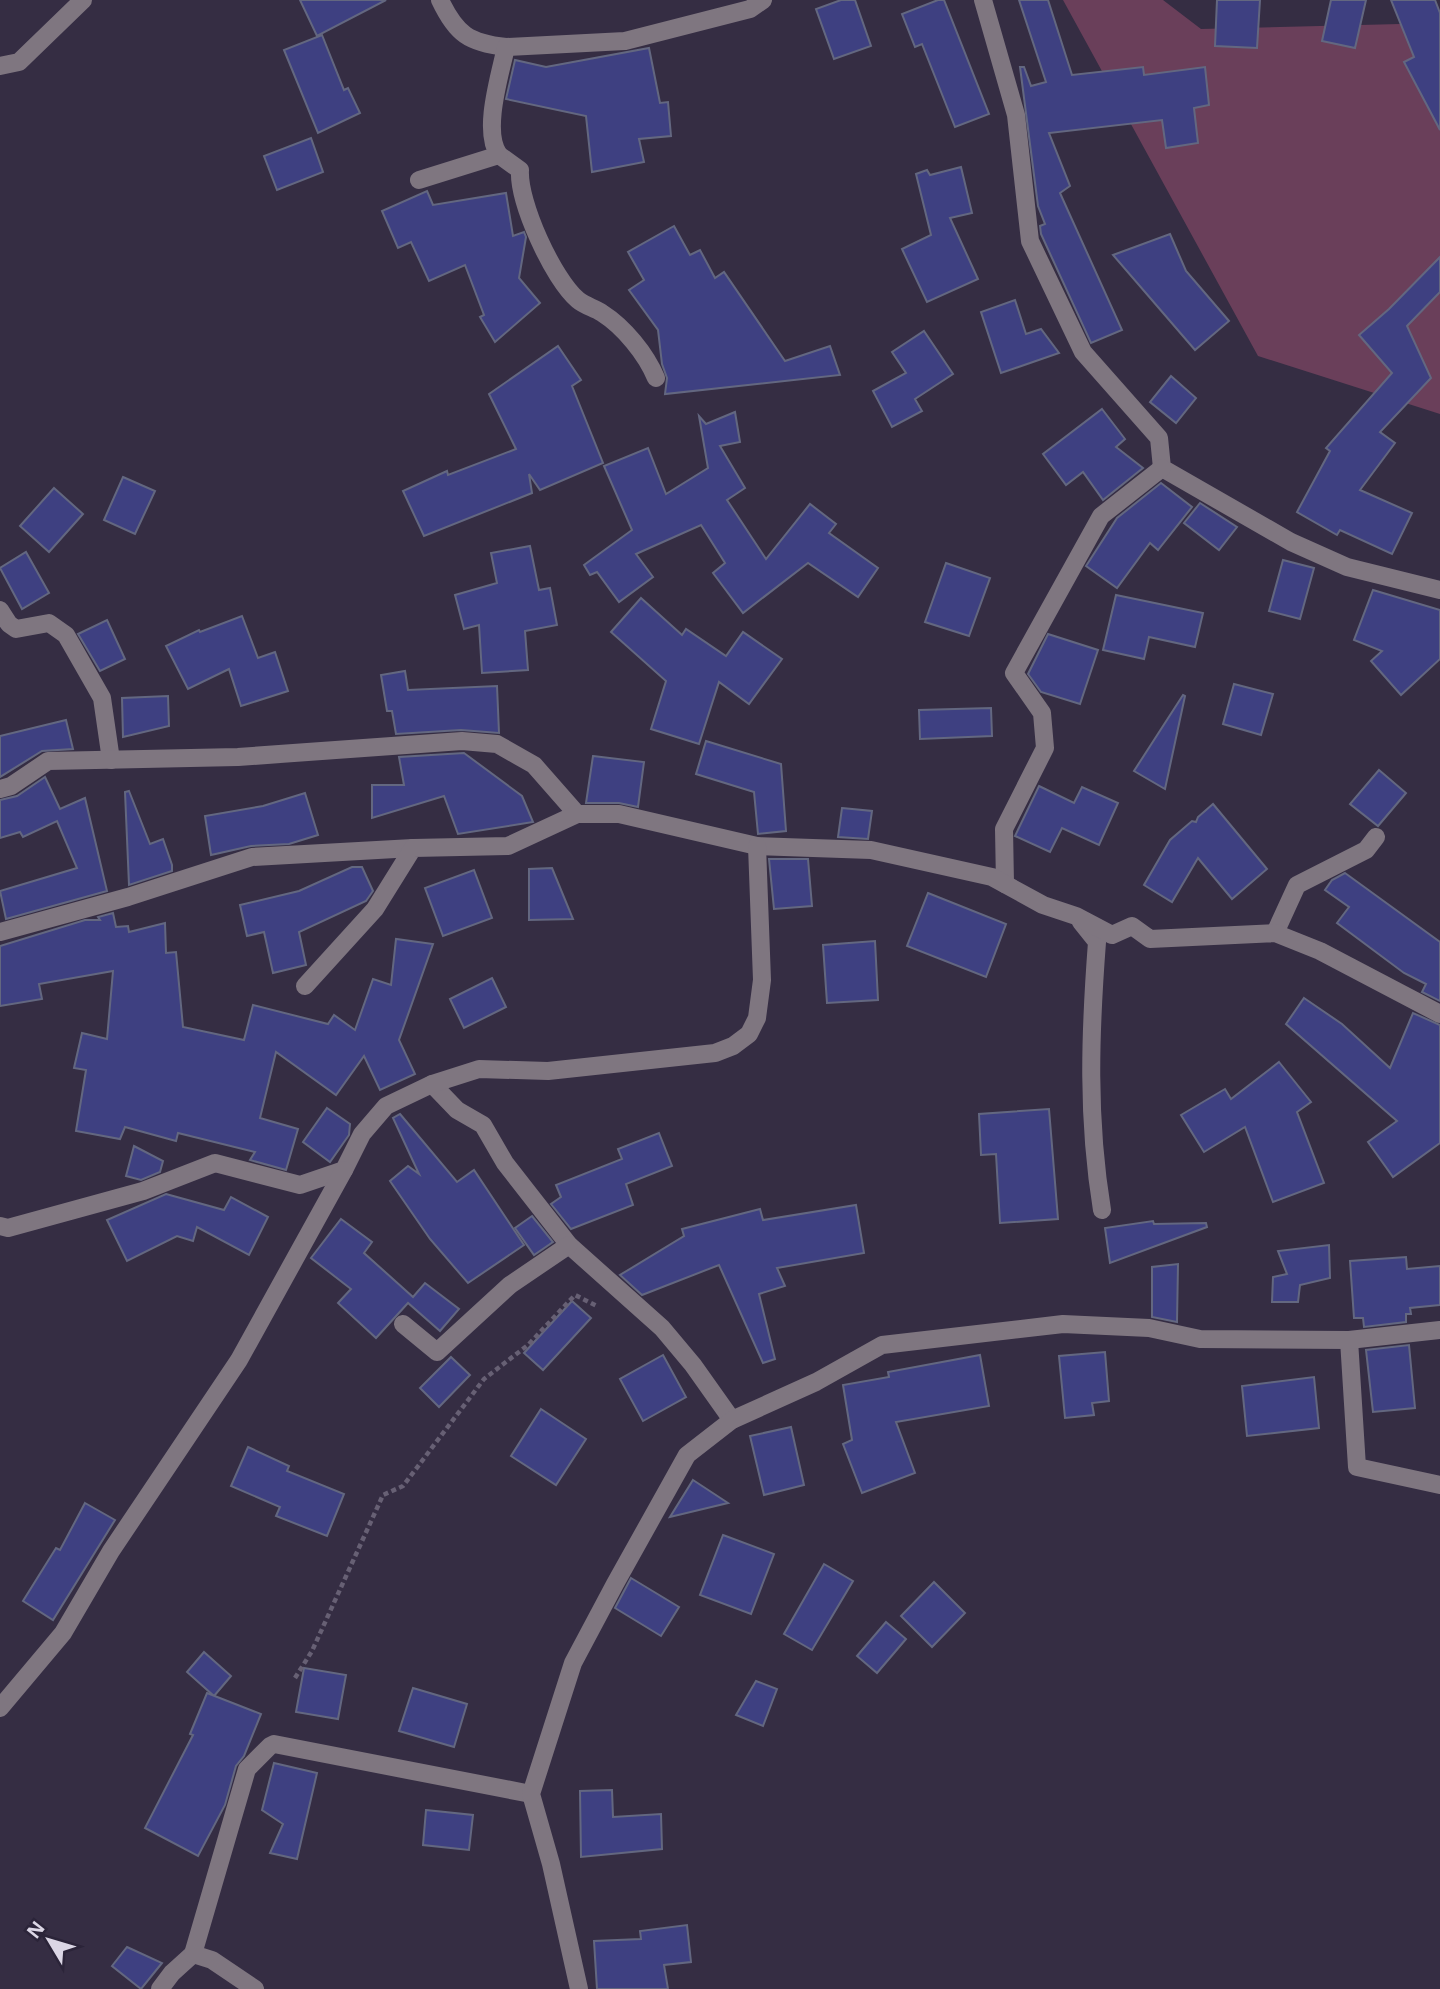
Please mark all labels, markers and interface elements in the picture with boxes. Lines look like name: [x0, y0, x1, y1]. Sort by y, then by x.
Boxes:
north arrow: [14, 1905, 84, 1975]
text: N: [21, 1915, 51, 1944]

